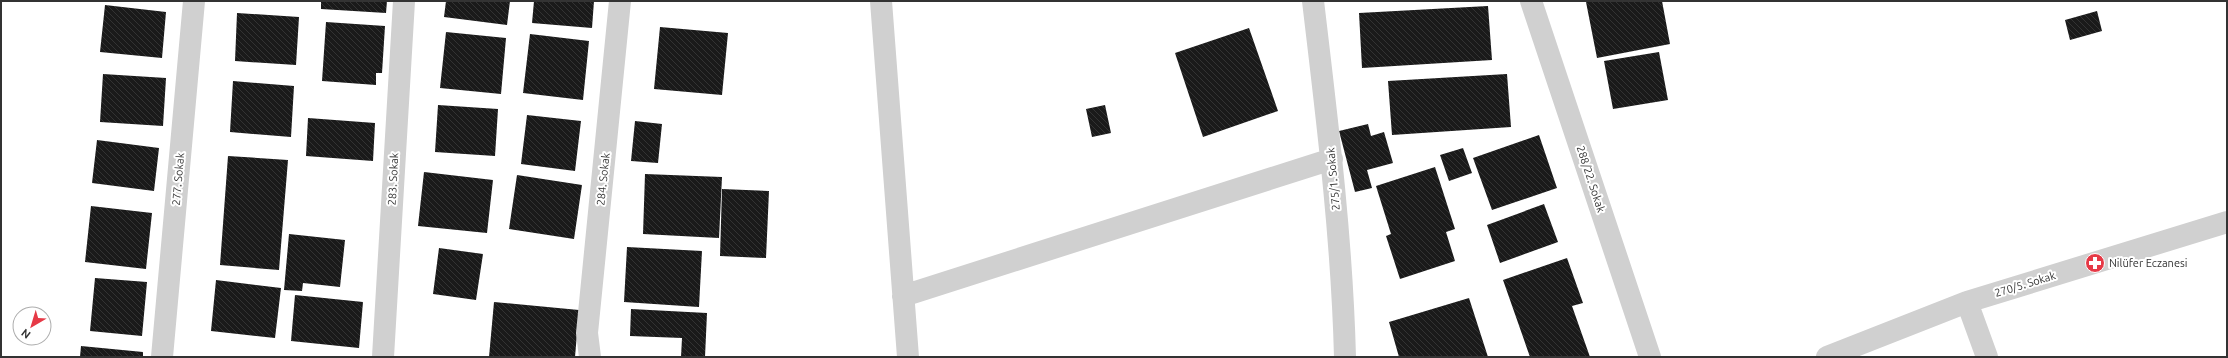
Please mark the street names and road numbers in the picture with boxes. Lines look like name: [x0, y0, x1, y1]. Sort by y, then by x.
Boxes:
street label: 288/22. Sokak: [1575, 144, 1608, 214]
street label: 275/1. Sokak: [1324, 147, 1342, 211]
street label: 277. Sokak: [170, 152, 186, 206]
street label: 283. Sokak: [386, 152, 400, 206]
street label: 284. Sokak: [594, 152, 612, 206]
street label: 270/5. Sokak: [1993, 269, 2057, 299]

